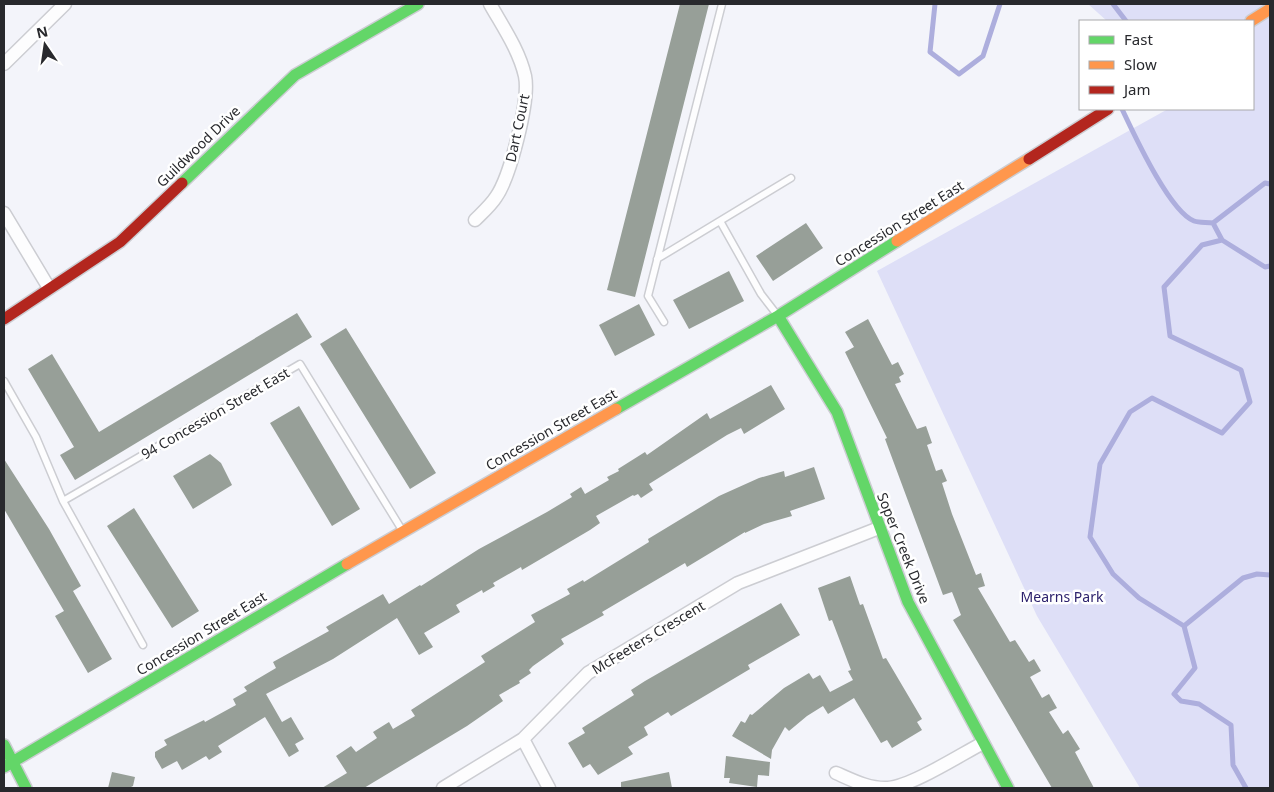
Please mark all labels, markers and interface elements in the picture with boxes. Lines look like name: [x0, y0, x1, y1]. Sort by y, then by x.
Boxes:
north arrow: [20, 20, 70, 70]
legend: [1079, 20, 1254, 110]
text: N: [34, 21, 50, 42]
text: Fast: [1124, 29, 1153, 49]
text: Slow: [1124, 54, 1157, 74]
text: Jam: [1122, 79, 1151, 99]
street label: Dart Court: [500, 92, 534, 164]
street label: Guildwood Drive: [152, 101, 244, 191]
street label: Concession Street East: [831, 176, 967, 270]
street label: 94 Concession Street East: [137, 363, 293, 463]
street label: Concession Street East: [482, 384, 620, 474]
street label: Soper Creek Drive: [873, 490, 935, 606]
street label: Concession Street East: [132, 587, 270, 679]
park label: Mearns Park: [1021, 587, 1104, 606]
street label: McFeeters Crescent: [588, 596, 708, 678]

